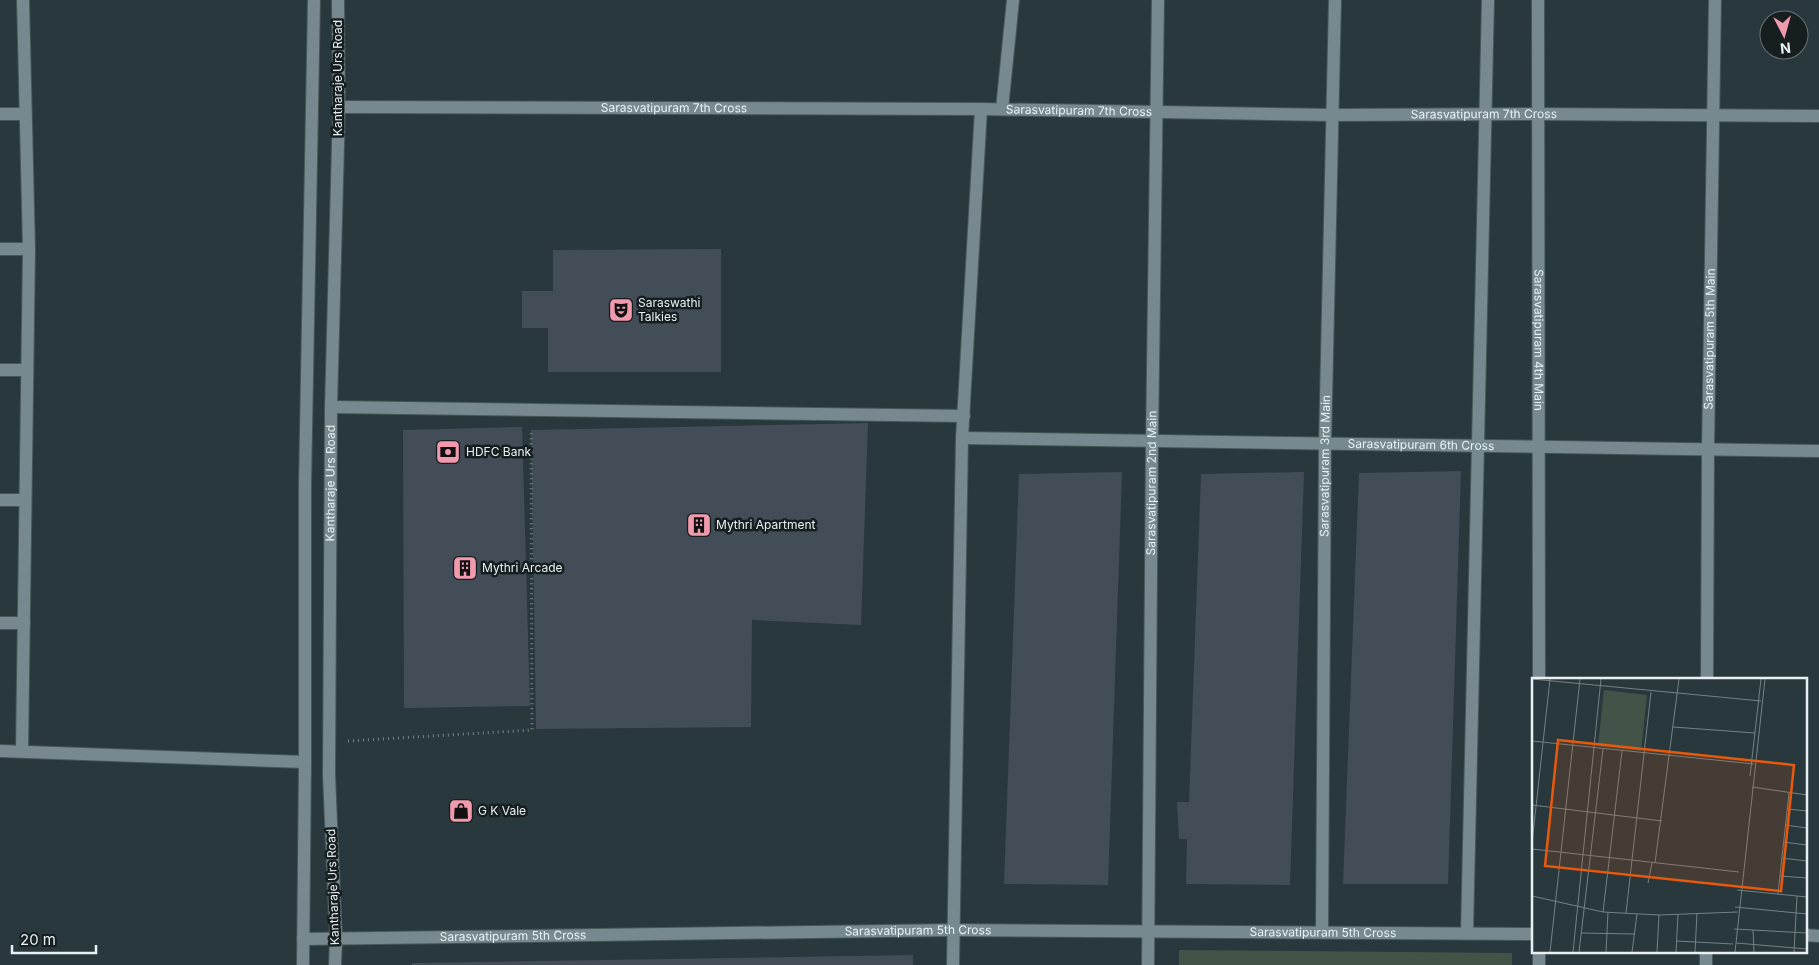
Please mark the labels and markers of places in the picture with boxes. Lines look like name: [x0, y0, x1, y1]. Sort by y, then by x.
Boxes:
place label: Saraswathi Talkies: [638, 295, 701, 324]
theatre icon: Saraswathi Talkies: [608, 297, 634, 323]
bank icon: HDFC Bank: [435, 439, 461, 465]
place label: HDFC Bank: [466, 444, 531, 459]
building icon: Mythri Apartment: [686, 512, 712, 538]
place label: Mythri Apartment: [716, 517, 816, 532]
building icon: Mythri Arcade: [452, 555, 478, 581]
place label: Mythri Arcade: [482, 560, 562, 575]
shop icon: G K Vale: [448, 798, 474, 824]
place label: G K Vale: [478, 803, 526, 818]

